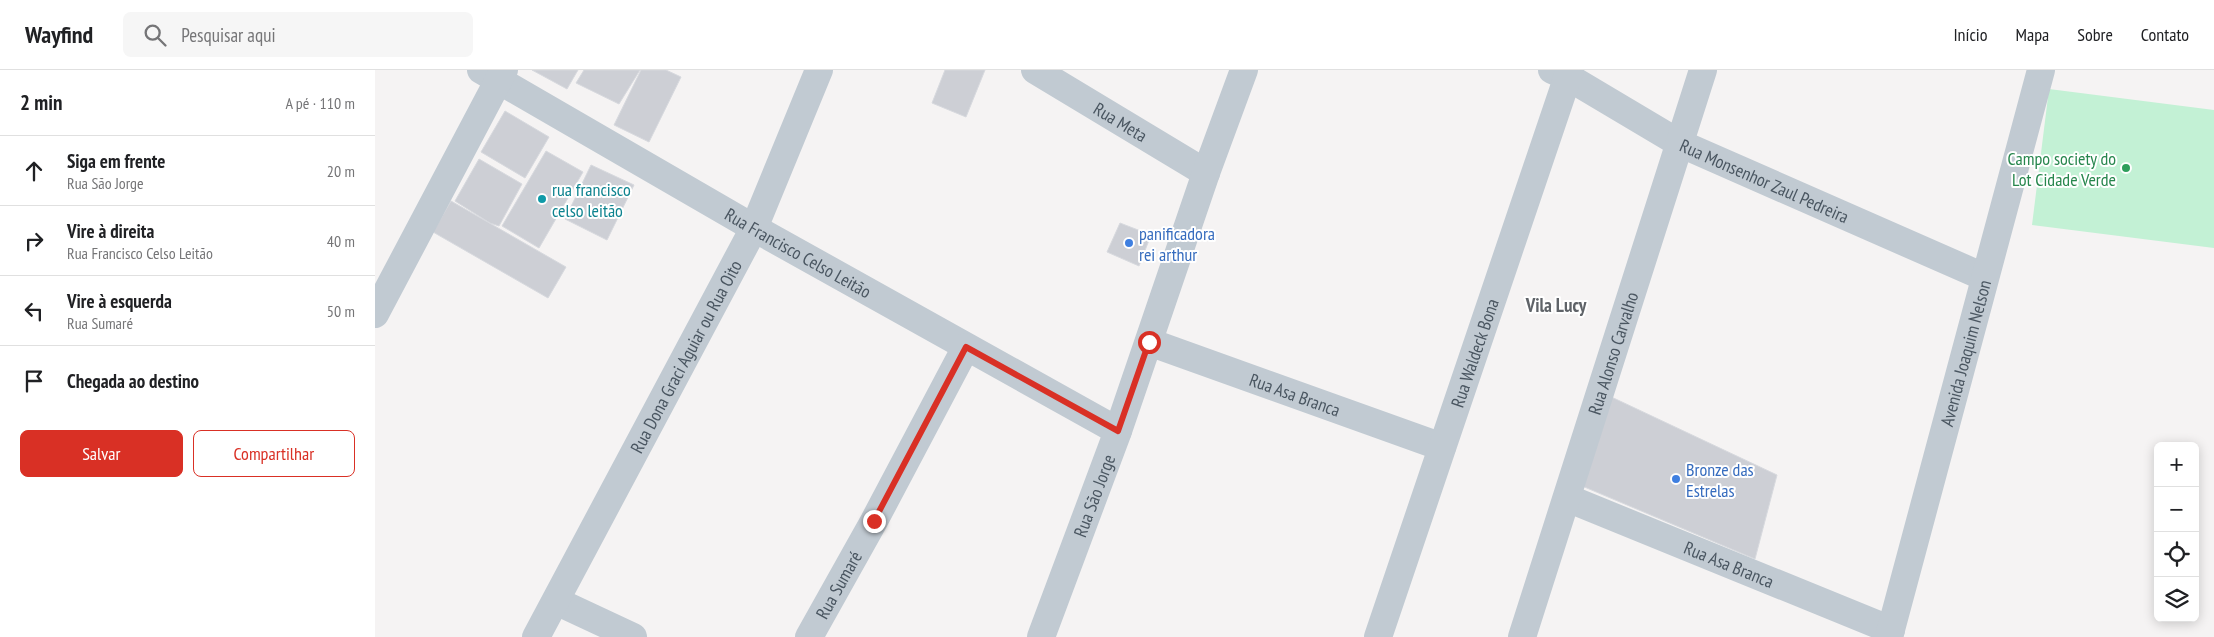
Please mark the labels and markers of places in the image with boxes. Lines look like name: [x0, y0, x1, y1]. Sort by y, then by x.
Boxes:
place label: Campo society do Lot Cidade Verde: [2008, 147, 2116, 191]
marker: Campo society do Lot Cidade Verde: [2120, 162, 2132, 174]
place label: rua francisco celso leitão: [552, 178, 631, 222]
marker: rua francisco celso leitão: [536, 193, 548, 205]
place label: panificadora rei arthur: [1139, 222, 1215, 266]
marker: panificadora rei arthur: [1123, 237, 1135, 249]
place label: Bronze das Estrelas: [1686, 458, 1754, 502]
marker: Bronze das Estrelas: [1670, 473, 1682, 485]

